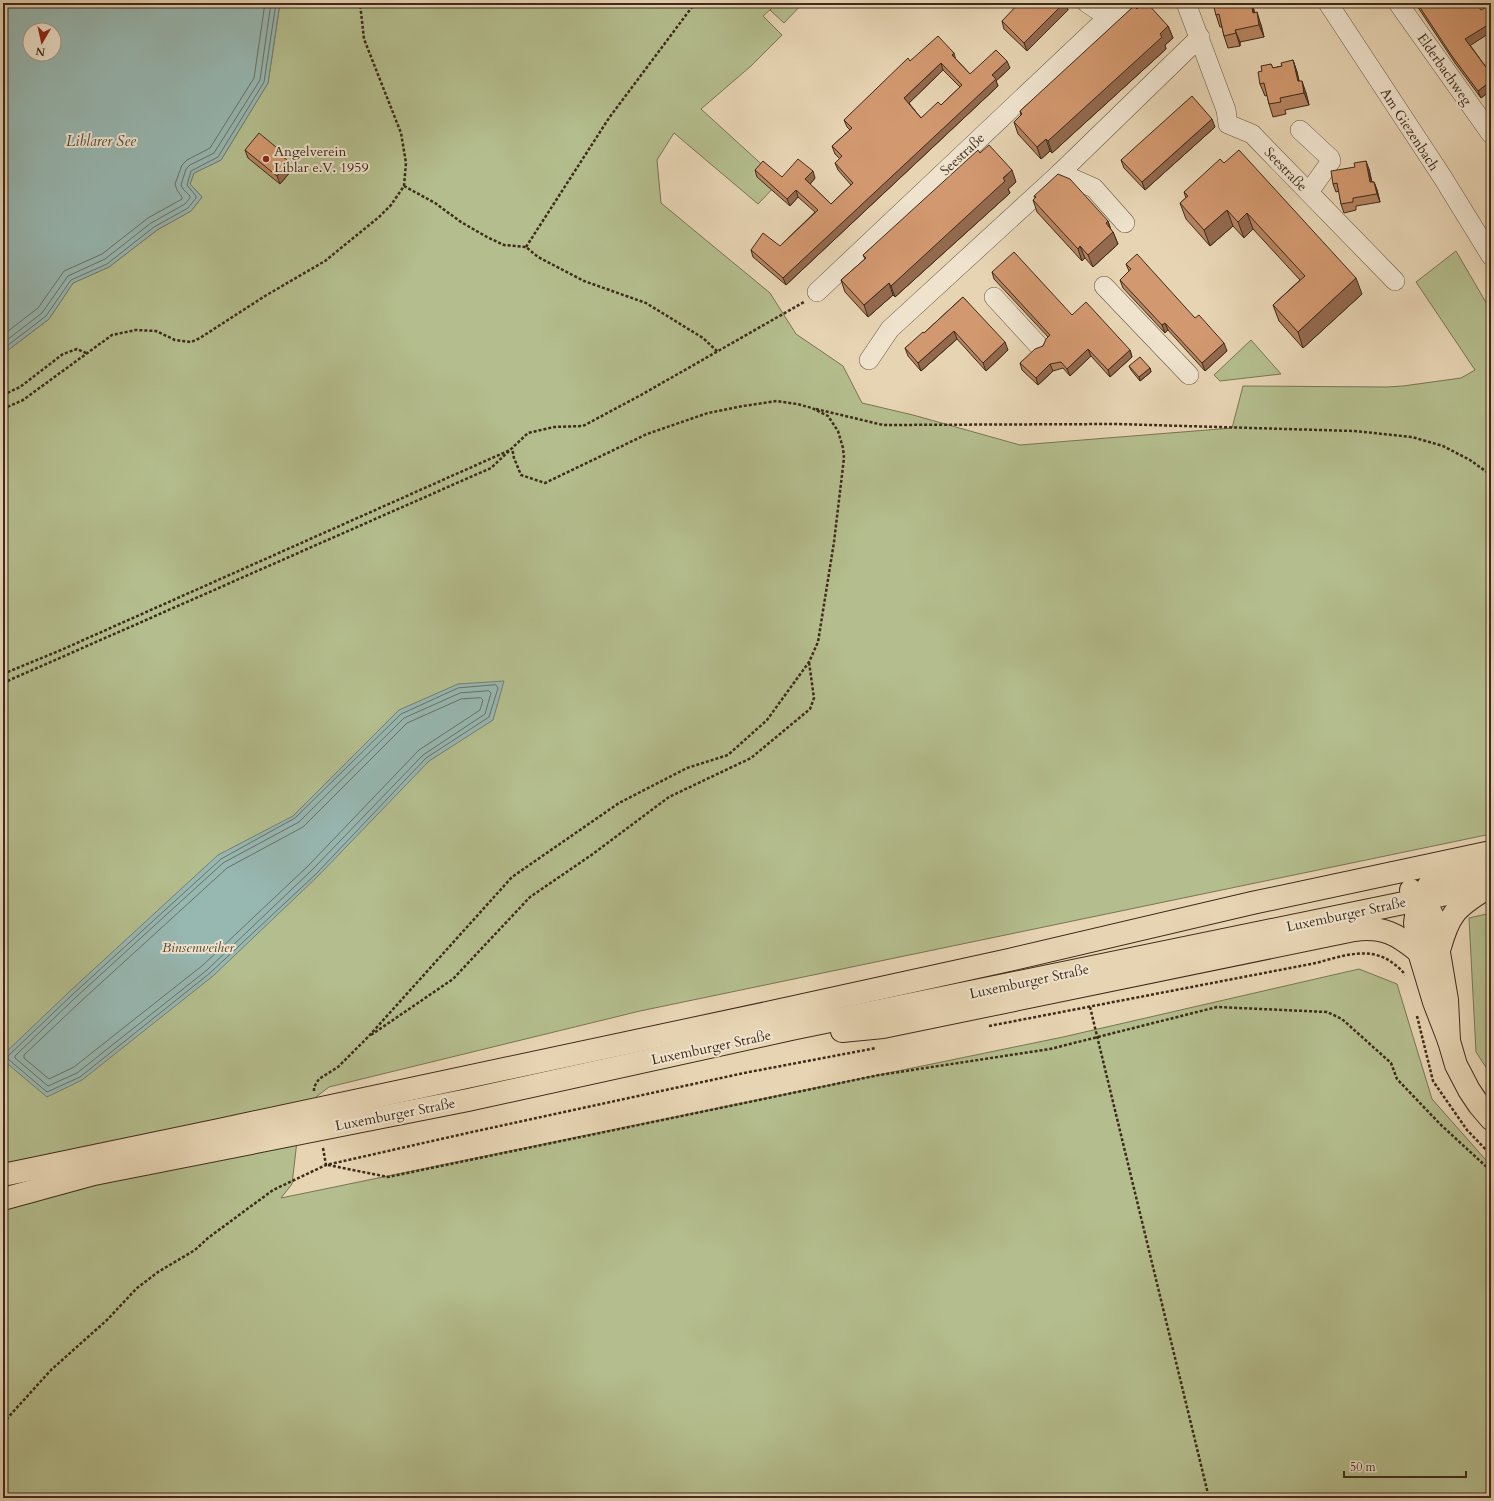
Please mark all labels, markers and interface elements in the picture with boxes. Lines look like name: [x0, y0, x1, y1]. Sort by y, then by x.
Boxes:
north arrow: [22, 22, 62, 62]
street label: Elderbachweg: [1413, 29, 1477, 109]
text: N: [34, 43, 46, 60]
street label: Am Giezenbach: [1376, 84, 1444, 175]
street label: Seestraße: [936, 129, 989, 180]
water label: Liblarer See: [66, 131, 136, 151]
place label: Angelverein Liblar e.V. 1959: [274, 142, 369, 177]
street label: Seestraße: [1260, 143, 1311, 196]
marker: Angelverein Liblar e.V. 1959: [261, 154, 271, 164]
street label: Luxemburger Straße: [1284, 893, 1408, 936]
park label: Binsenweiher: [162, 938, 234, 957]
street label: Luxemburger Straße: [967, 960, 1091, 1003]
street label: Luxemburger Straße: [649, 1026, 773, 1069]
street label: Luxemburger Straße: [333, 1094, 457, 1135]
scale bar: [1344, 1453, 1466, 1479]
text: 50 m: [1350, 1459, 1377, 1475]

